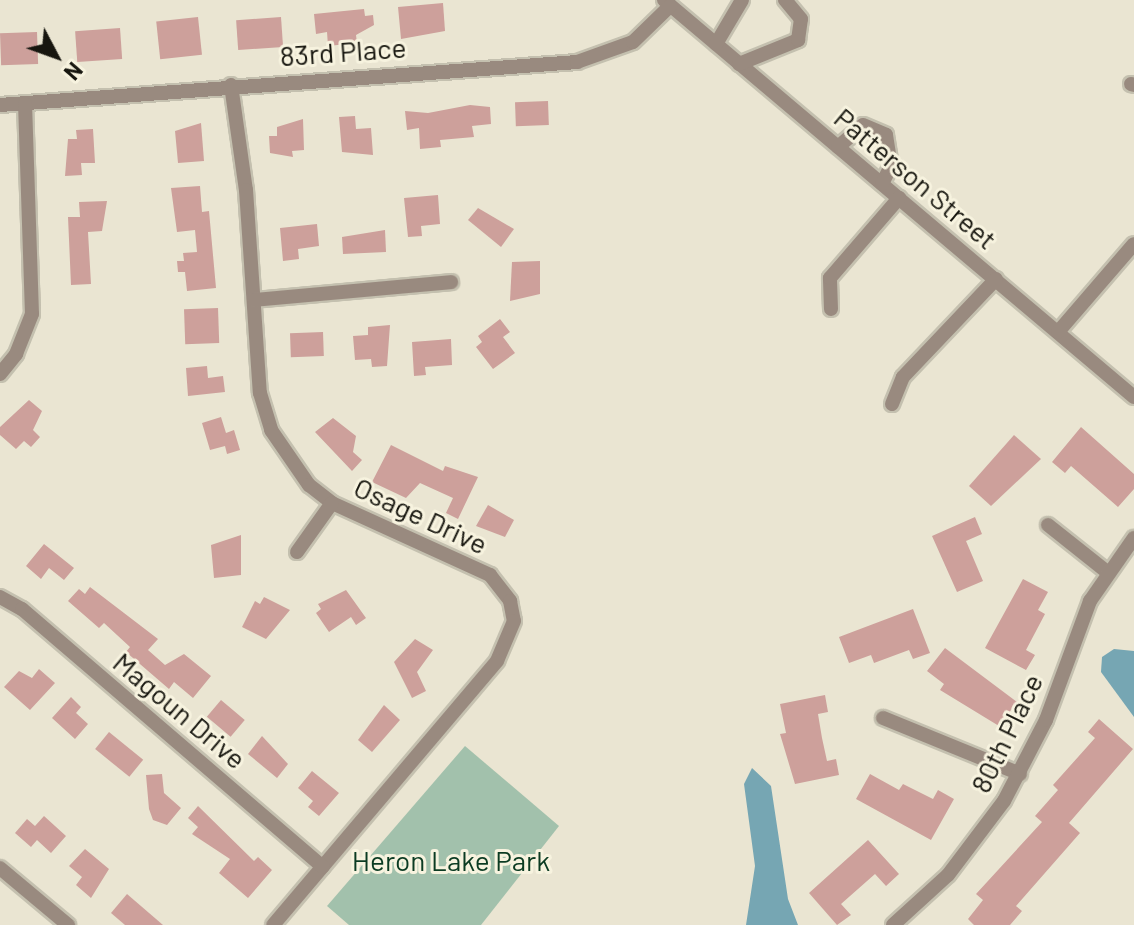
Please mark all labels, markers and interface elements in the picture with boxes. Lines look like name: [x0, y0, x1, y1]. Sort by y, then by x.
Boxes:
north arrow: [16, 16, 96, 96]
street label: 83rd Place: [279, 30, 407, 72]
text: N: [60, 58, 89, 86]
street label: Patterson Street: [828, 100, 1004, 256]
street label: Osage Drive: [349, 470, 493, 560]
street label: Magoun Drive: [107, 645, 253, 775]
street label: 80th Place: [963, 668, 1049, 798]
park label: Heron Lake Park: [352, 843, 550, 877]

